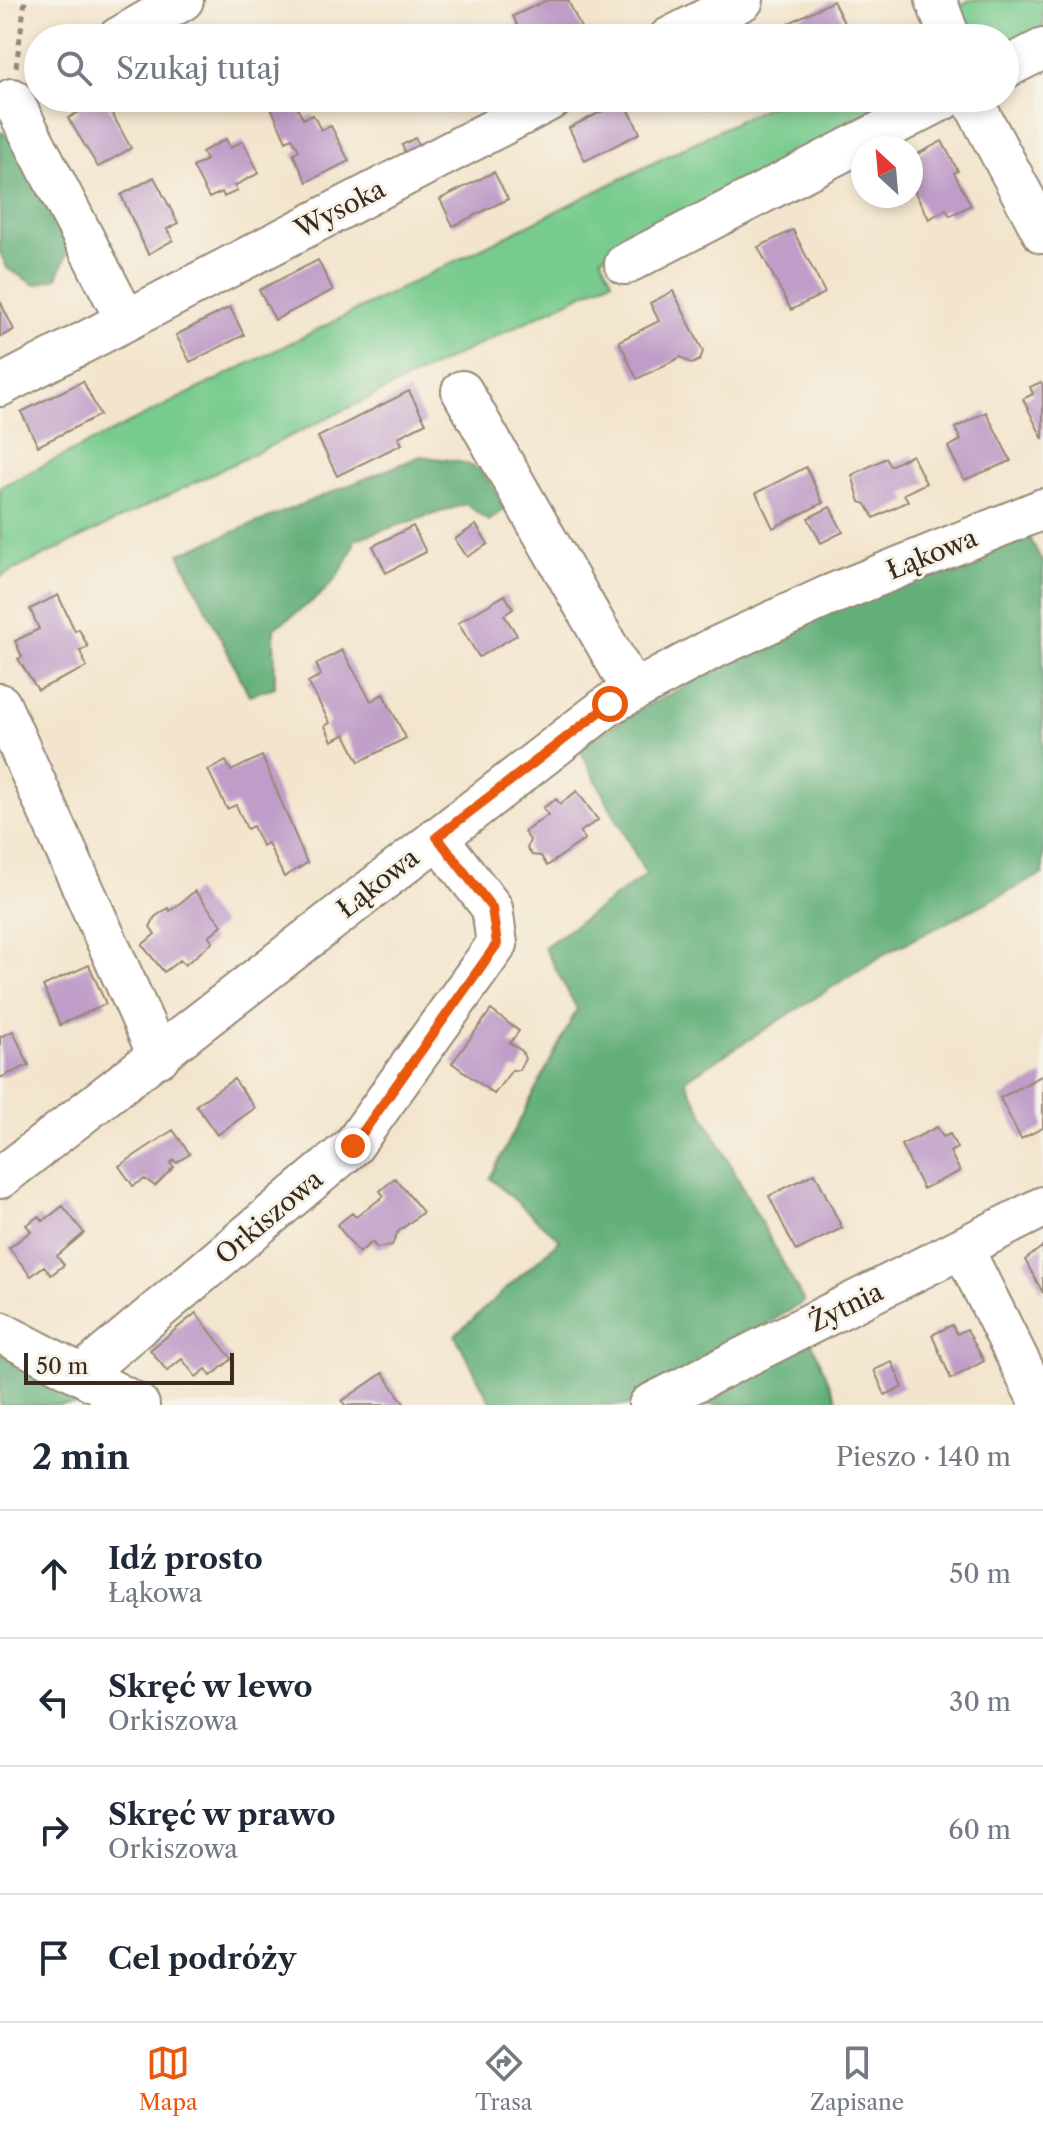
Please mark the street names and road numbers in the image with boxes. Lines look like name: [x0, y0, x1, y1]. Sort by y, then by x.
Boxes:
street label: Wysoka: [289, 173, 391, 246]
street label: Łąkowa: [882, 521, 982, 587]
street label: Łąkowa: [331, 841, 425, 925]
street label: Orkiszowa: [209, 1163, 329, 1271]
street label: Żytnia: [804, 1275, 888, 1339]

